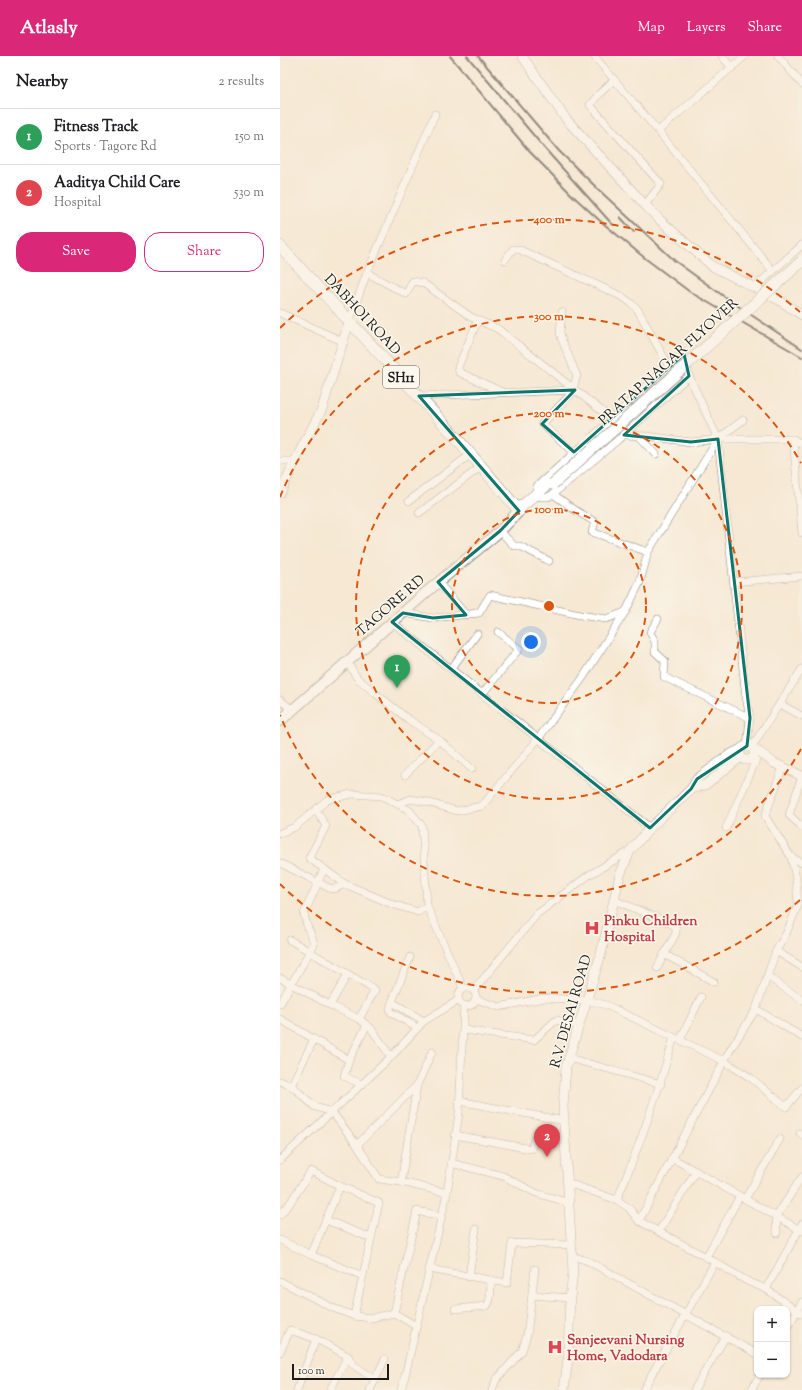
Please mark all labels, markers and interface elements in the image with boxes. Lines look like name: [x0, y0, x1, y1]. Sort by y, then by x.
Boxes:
text: Atlasly: [20, 15, 78, 42]
text: Map: [638, 18, 665, 38]
text: Layers: [687, 18, 725, 38]
text: Share: [747, 18, 782, 38]
text: Nearby: [16, 70, 68, 94]
text: 2 results: [219, 73, 264, 91]
text: Fitness Track: [54, 117, 139, 138]
text: 1: [27, 128, 31, 146]
text: 150 m: [235, 128, 264, 146]
text: Sports · Tagore Rd: [54, 138, 157, 156]
text: Aaditya Child Care: [54, 173, 180, 194]
text: 2: [26, 184, 32, 202]
text: 530 m: [234, 184, 264, 202]
text: Hospital: [54, 194, 101, 212]
text: 400 m: [532, 211, 565, 229]
button: Save: [16, 232, 136, 272]
button: Share: [144, 232, 264, 272]
street label: DABHOI ROAD: [319, 270, 405, 360]
street label: PRATAP NAGAR FLYOVER: [595, 294, 744, 431]
text: 300 m: [534, 308, 564, 326]
road number: SH11: [383, 366, 419, 388]
text: 200 m: [534, 405, 564, 423]
text: 100 m: [533, 501, 564, 519]
street label: TAGORE RD: [353, 571, 430, 642]
centre of rings: [542, 599, 556, 613]
your location: [521, 632, 541, 652]
pin: 1: [384, 655, 410, 688]
place label: Pinku Children Hospital: [604, 912, 698, 948]
hospital icon: Pinku Children Hospital: [583, 919, 601, 937]
street label: R.V. DESAI ROAD: [546, 952, 598, 1071]
pin: 2: [534, 1124, 560, 1157]
map controls: [754, 1306, 790, 1378]
button: +: [754, 1306, 790, 1342]
place label: Sanjeevani Nursing Home, Vadodara: [567, 1331, 685, 1367]
hospital icon: Sanjeevani Nursing Home, Vadodara: [546, 1338, 564, 1356]
button: −: [754, 1342, 790, 1378]
scale bar: [292, 1362, 389, 1381]
text: 100 m: [298, 1363, 325, 1379]

